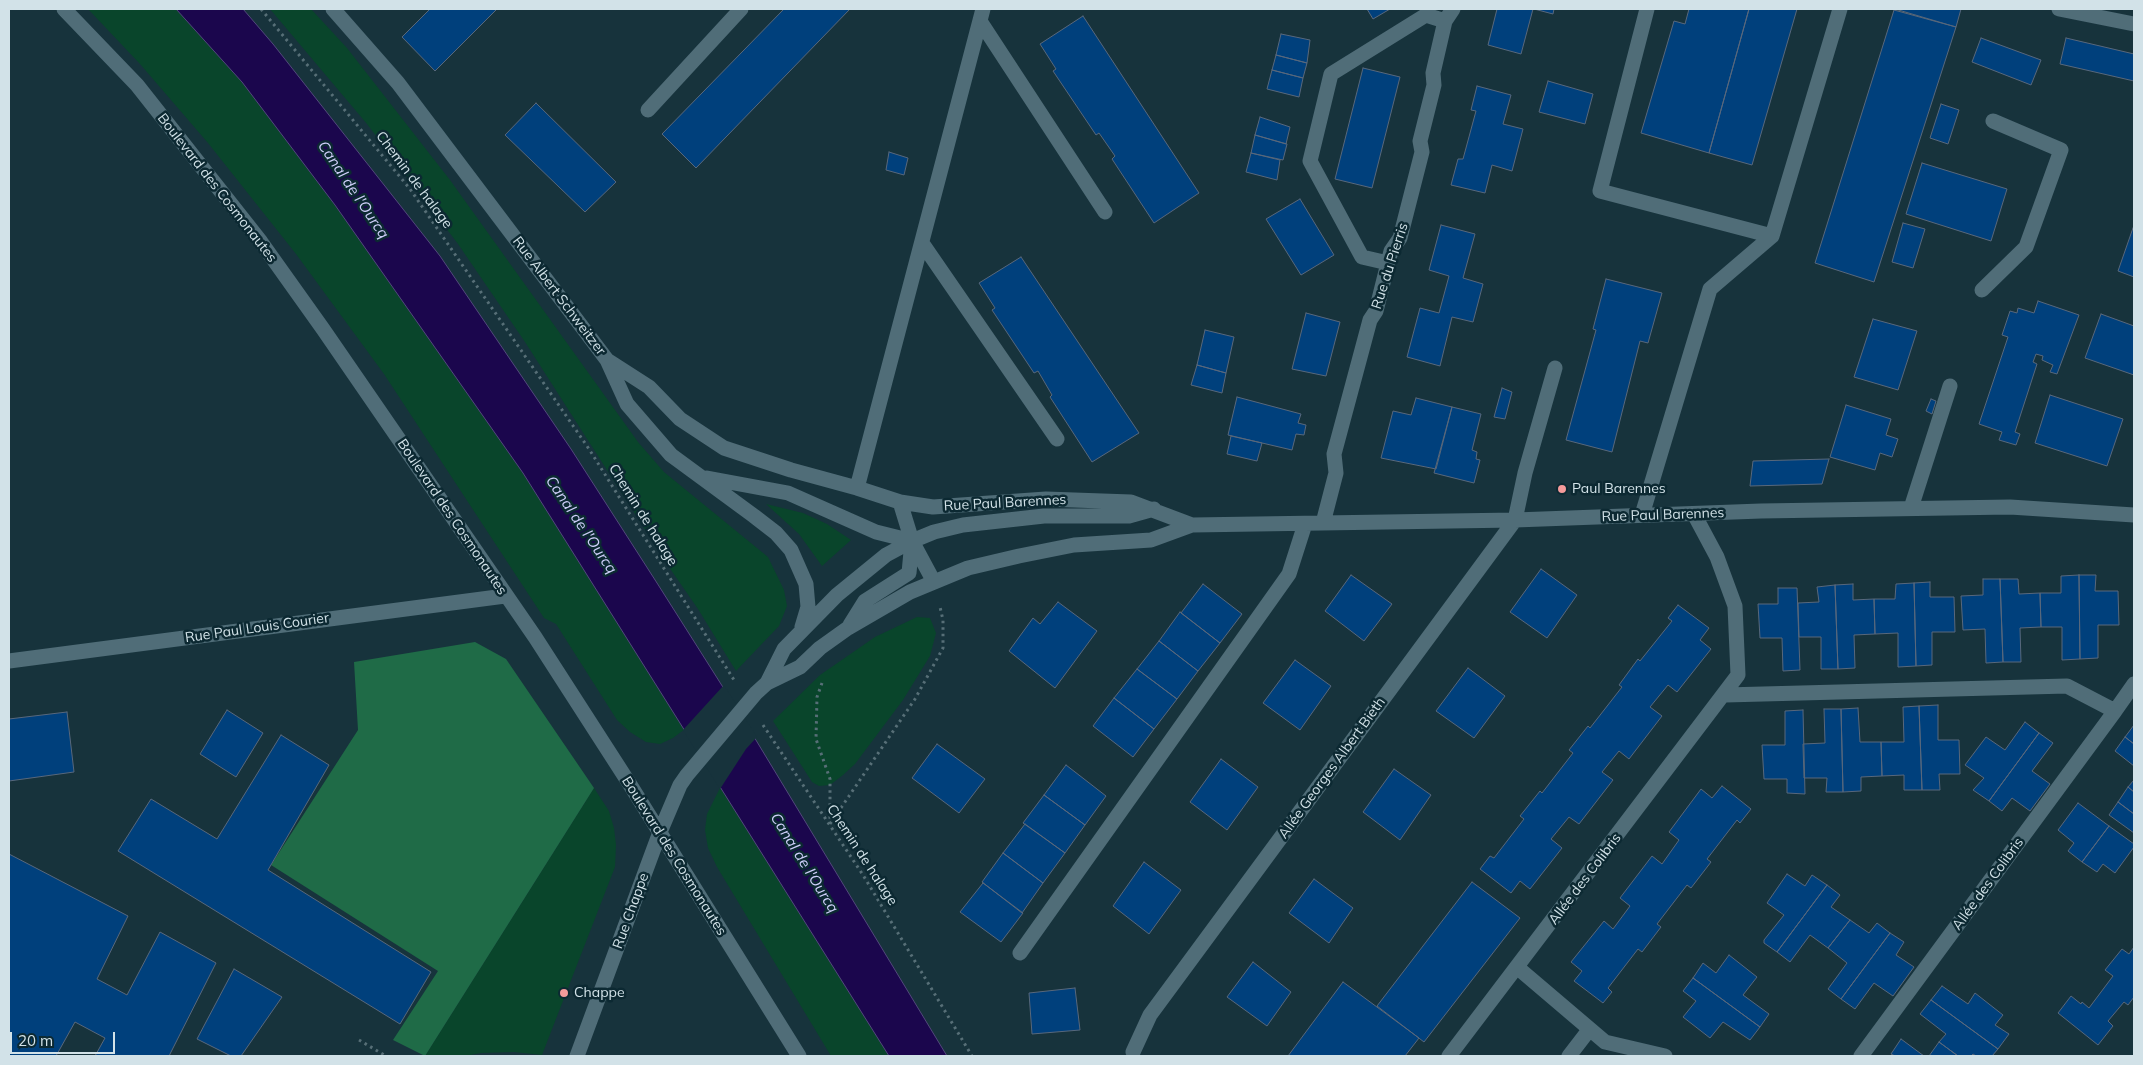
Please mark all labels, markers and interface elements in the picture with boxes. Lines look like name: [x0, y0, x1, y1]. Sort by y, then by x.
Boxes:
street label: Boulevard des Cosmonautes: [154, 110, 280, 266]
street label: Chemin de halage: [372, 128, 456, 232]
water label: Canal de l'Ourcq: [314, 138, 392, 242]
street label: Rue du Pierris: [1368, 221, 1412, 311]
street label: Rue Albert Schweitzer: [509, 233, 609, 359]
street label: Boulevard des Cosmonautes: [394, 436, 510, 598]
street label: Chemin de halage: [605, 461, 681, 569]
water label: Canal de l'Ourcq: [542, 473, 620, 577]
place label: Paul Barennes: [1572, 481, 1666, 497]
marker: Paul Barennes: [1556, 483, 1568, 495]
street label: Rue Paul Barennes: [943, 491, 1067, 515]
street label: Rue Paul Barennes: [1601, 504, 1725, 526]
street label: Rue Paul Louis Courier: [184, 610, 330, 646]
street label: Allée Georges Albert Bieth: [1275, 694, 1389, 842]
street label: Boulevard des Cosmonautes: [618, 773, 730, 939]
street label: Chemin de halage: [823, 801, 901, 909]
water label: Canal de l'Ourcq: [766, 810, 842, 916]
street label: Allée des Colibris: [1545, 830, 1625, 928]
street label: Allée des Colibris: [1949, 835, 2027, 933]
street label: Rue Chappe: [609, 871, 653, 951]
place label: Chappe: [574, 985, 625, 1001]
marker: Chappe: [558, 987, 570, 999]
scale bar: [12, 1022, 118, 1054]
text: 20 m: [18, 1031, 53, 1050]

